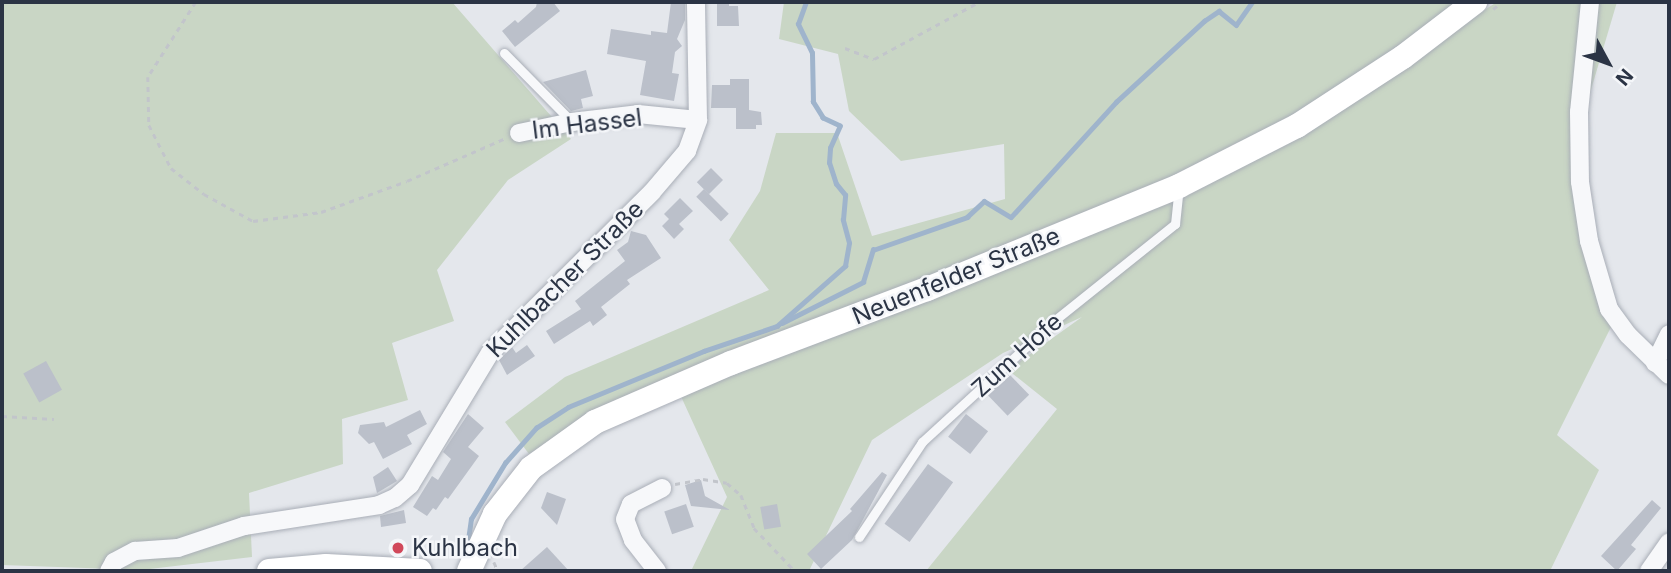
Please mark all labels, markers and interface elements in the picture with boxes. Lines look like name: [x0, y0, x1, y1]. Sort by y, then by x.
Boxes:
north arrow: [1573, 28, 1643, 98]
text: N: [1611, 64, 1638, 90]
street label: Im Hassel: [530, 103, 644, 145]
street label: Kuhlbacher Straße: [481, 195, 649, 363]
street label: Neuenfelder Straße: [848, 221, 1064, 331]
street label: Zum Hofe: [966, 307, 1068, 403]
place label: Kuhlbach: [412, 534, 518, 562]
marker: Kuhlbach: [390, 540, 406, 556]

